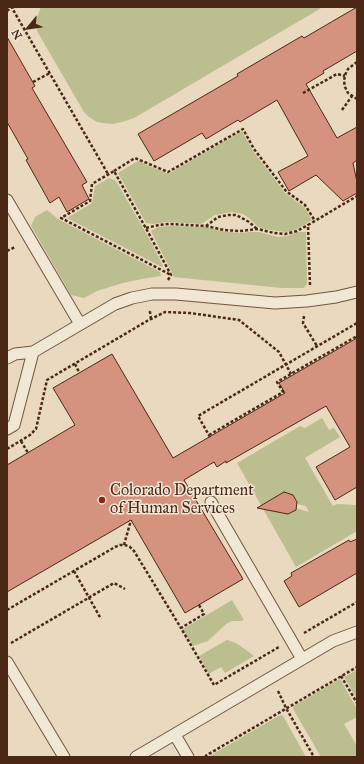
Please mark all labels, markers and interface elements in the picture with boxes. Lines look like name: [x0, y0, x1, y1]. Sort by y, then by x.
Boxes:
north arrow: [8, 8, 48, 48]
text: N: [9, 27, 25, 41]
place label: Colorado Department of Human Services: [110, 481, 254, 519]
marker: Colorado Department of Human Services: [97, 495, 107, 505]

